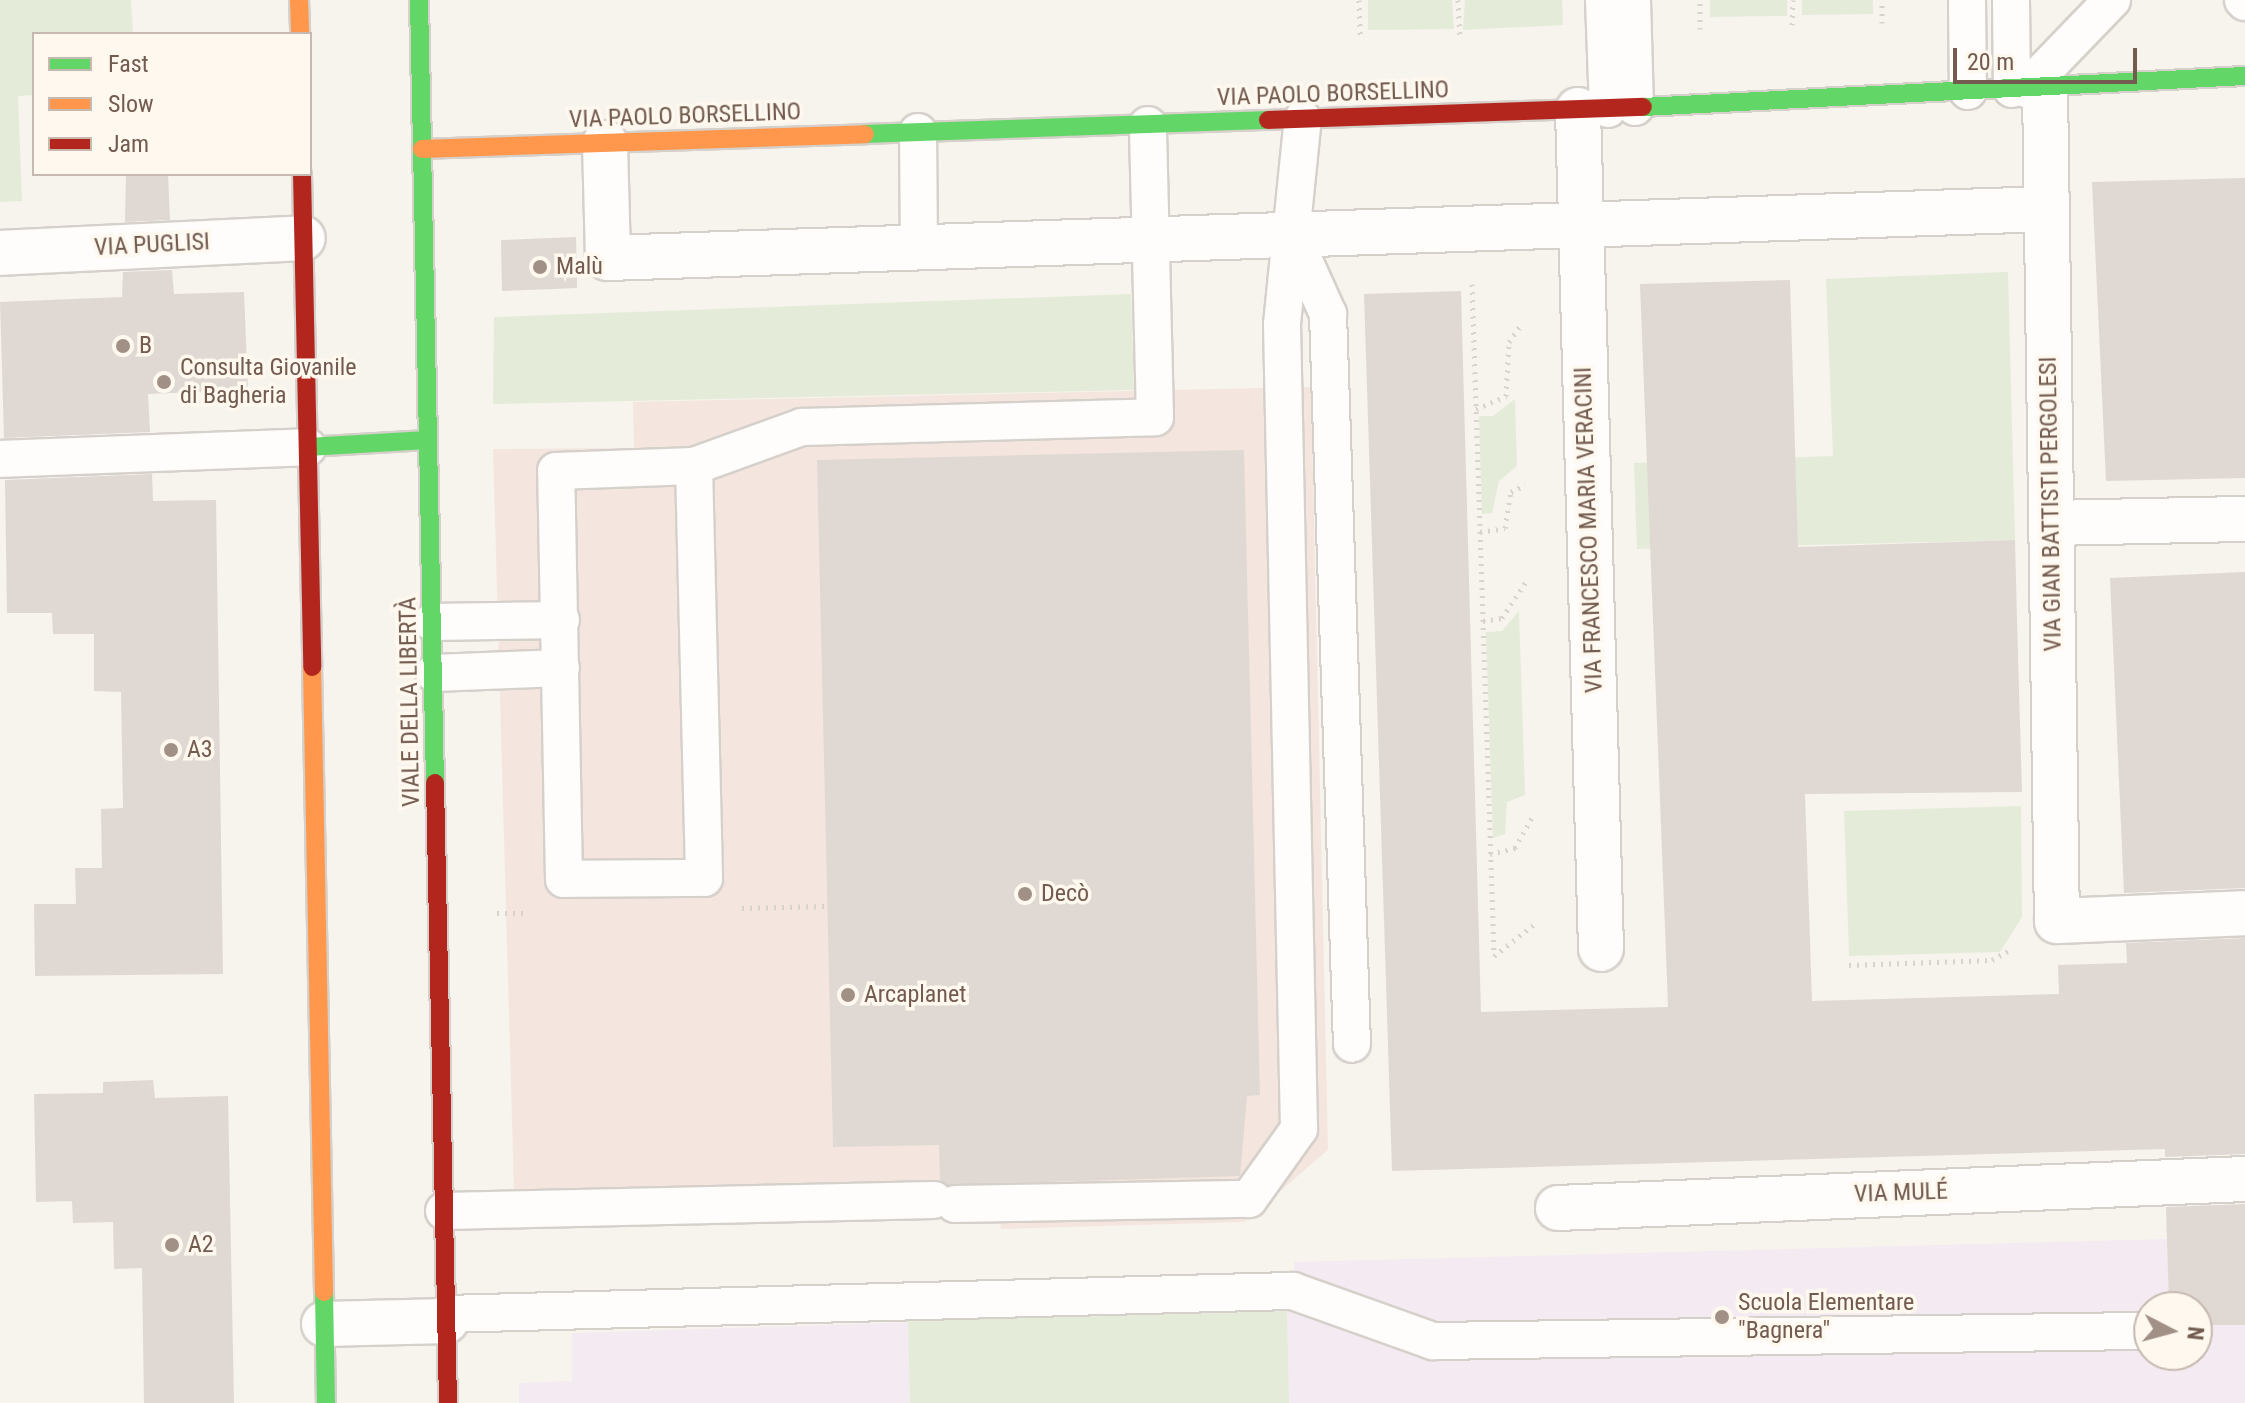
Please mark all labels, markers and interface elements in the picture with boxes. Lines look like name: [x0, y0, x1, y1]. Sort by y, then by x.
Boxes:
legend: [32, 32, 312, 176]
scale bar: [1957, 32, 2141, 82]
text: 20 m: [1967, 48, 2014, 76]
text: Fast: [108, 50, 149, 78]
street label: VIA PAOLO BORSELLINO: [1216, 76, 1450, 112]
text: Slow: [108, 90, 154, 118]
street label: VIA PAOLO BORSELLINO: [568, 98, 802, 134]
text: Jam: [108, 130, 149, 158]
street label: VIA PUGLISI: [93, 228, 211, 262]
place label: Malù: [556, 253, 603, 281]
marker: Malù: [531, 258, 549, 276]
place label: B: [139, 332, 152, 360]
marker: B: [114, 337, 132, 355]
place label: Consulta Giovanile di Bagheria: [180, 354, 356, 410]
street label: VIA GIAN BATTISTI PERGOLESI: [2034, 356, 2068, 652]
street label: VIA FRANCESCO MARIA VERACINI: [1569, 366, 1609, 694]
marker: Consulta Giovanile di Bagheria: [155, 373, 173, 391]
street label: VIALE DELLA LIBERTÀ: [394, 597, 426, 807]
place label: A3: [187, 736, 213, 764]
marker: A3: [162, 741, 180, 759]
place label: Decò: [1041, 880, 1089, 908]
marker: Decò: [1016, 885, 1034, 903]
place label: Arcaplanet: [864, 981, 966, 1009]
marker: Arcaplanet: [839, 986, 857, 1004]
street label: VIA MULÉ: [1854, 1177, 1948, 1209]
place label: A2: [188, 1231, 214, 1259]
marker: A2: [163, 1236, 181, 1254]
place label: Scuola Elementare "Bagnera": [1738, 1289, 1914, 1345]
north arrow: [2133, 1291, 2213, 1371]
marker: Scuola Elementare "Bagnera": [1713, 1308, 1731, 1326]
text: N: [2182, 1325, 2209, 1341]

